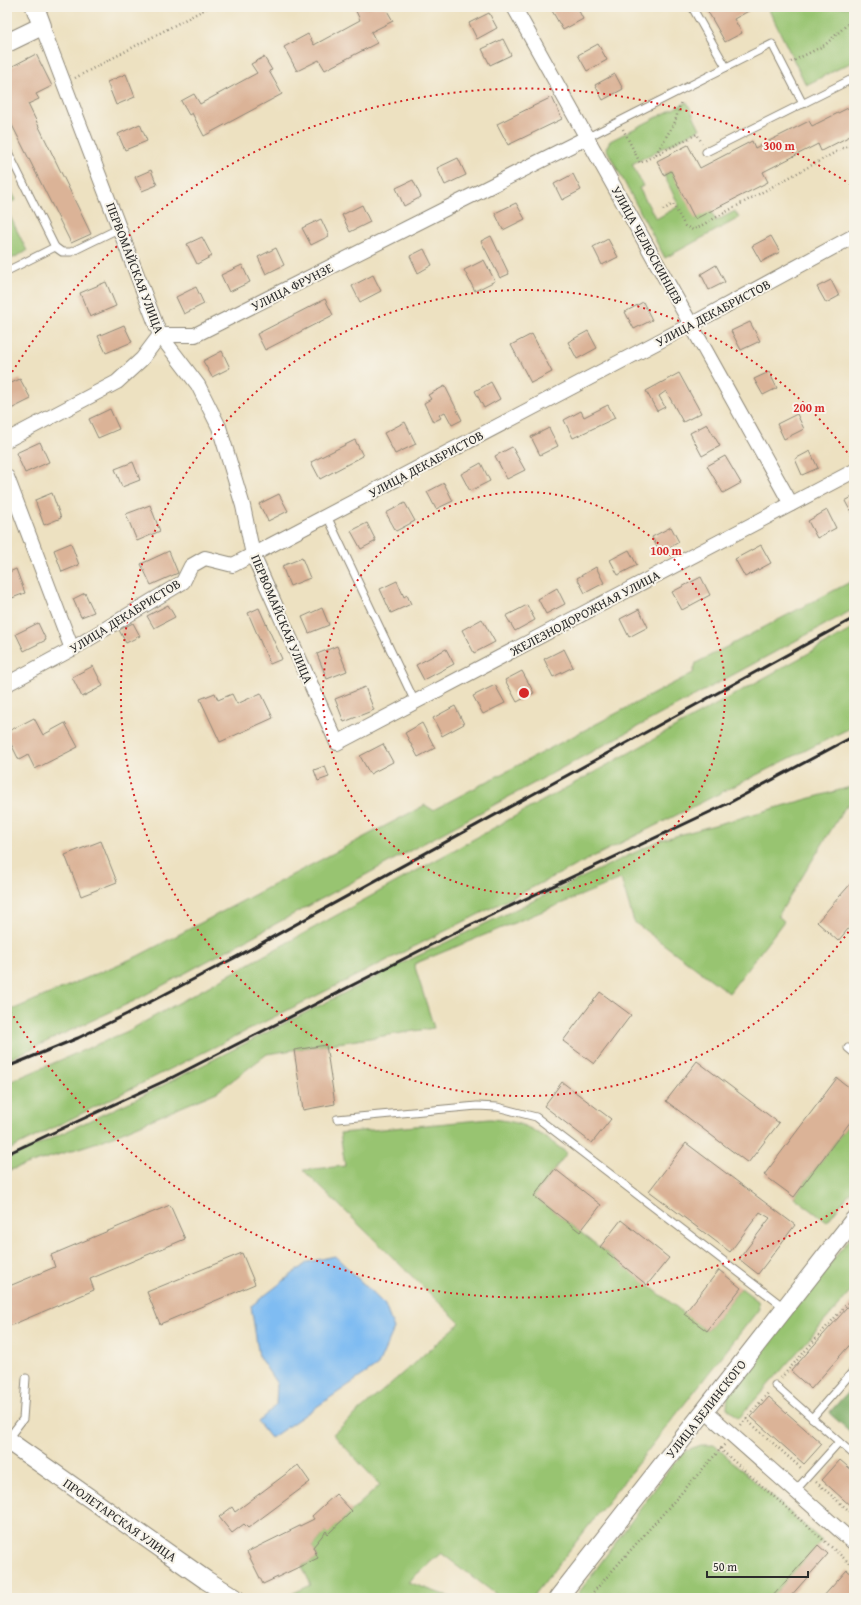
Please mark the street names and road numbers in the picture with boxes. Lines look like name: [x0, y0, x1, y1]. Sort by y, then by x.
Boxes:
street label: УЛИЦА ЧЕЛЮСКИНЦЕВ: [607, 182, 687, 308]
street label: ПЕРВОМАЙСКАЯ УЛИЦА: [101, 200, 169, 336]
street label: УЛИЦА ФРУНЗЕ: [248, 258, 336, 316]
street label: УЛИЦА ДЕКАБРИСТОВ: [652, 275, 774, 351]
street label: УЛИЦА ДЕКАБРИСТОВ: [365, 426, 487, 502]
street label: ПЕРВОМАЙСКАЯ УЛИЦА: [246, 551, 318, 687]
street label: ЖЕЛЕЗНОДОРОЖНАЯ УЛИЦА: [506, 565, 663, 661]
street label: УЛИЦА ДЕКАБРИСТОВ: [66, 574, 184, 658]
street label: УЛИЦА БЕЛИНСКОГО: [661, 1355, 751, 1462]
street label: ПРОЛЕТАРСКАЯ УЛИЦА: [59, 1474, 181, 1567]

